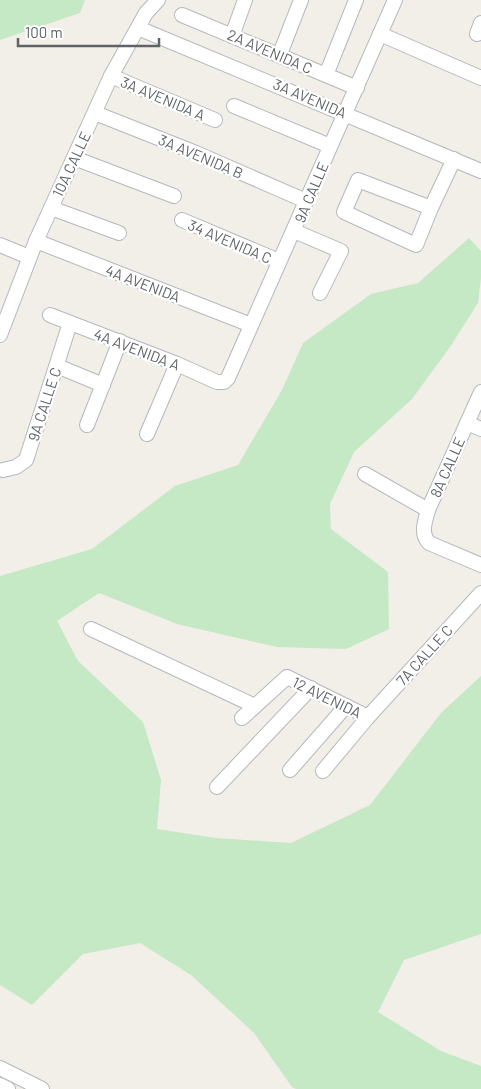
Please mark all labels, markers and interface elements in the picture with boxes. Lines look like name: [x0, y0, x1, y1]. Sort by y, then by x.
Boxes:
scale bar: [18, 15, 159, 47]
text: 100 m: [25, 23, 63, 41]
street label: 2A AVENIDA C: [225, 25, 315, 77]
street label: 3A AVENIDA A: [118, 72, 208, 124]
street label: 3A AVENIDA: [271, 74, 349, 122]
street label: 10A CALLE: [48, 128, 94, 200]
street label: 3A AVENIDA B: [156, 130, 246, 182]
street label: 9A CALLE: [290, 159, 332, 225]
street label: 34 AVENIDA C: [185, 215, 275, 267]
street label: 4A AVENIDA: [103, 261, 183, 305]
street label: 4A AVENIDA A: [91, 324, 183, 374]
street label: 9A CALLE C: [24, 365, 64, 443]
street label: 8A CALLE: [426, 434, 468, 500]
street label: 7A CALLE C: [392, 621, 456, 689]
street label: 12 AVENIDA: [290, 673, 364, 721]

